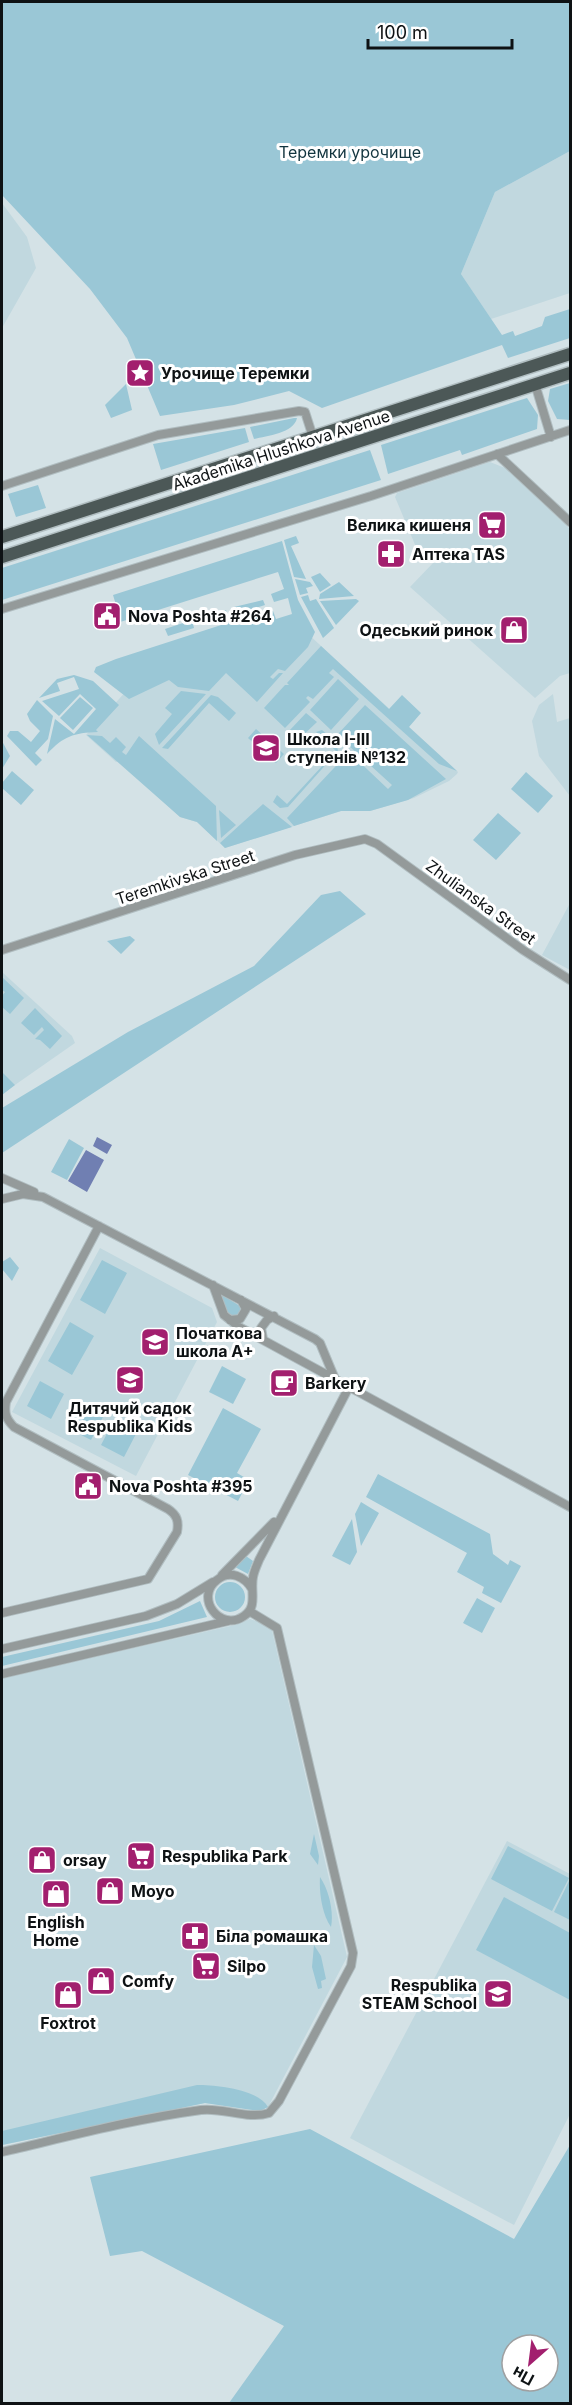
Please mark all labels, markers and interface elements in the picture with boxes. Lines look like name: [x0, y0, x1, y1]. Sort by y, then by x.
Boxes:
scale bar: [368, 12, 512, 50]
text: 100 m: [377, 22, 428, 43]
park label: Теремки урочище: [279, 142, 421, 162]
place icon: Урочище Теремки: [124, 357, 156, 389]
place label: Урочище Теремки: [161, 363, 309, 383]
street label: Akademika Hlushkova Avenue: [170, 405, 392, 495]
supermarket icon: Велика кишеня: [476, 509, 508, 541]
place label: Велика кишеня: [347, 515, 471, 535]
pharmacy icon: Аптека TAS: [375, 538, 407, 570]
place label: Аптека TAS: [412, 544, 505, 564]
public building icon: Nova Poshta #264: [91, 600, 123, 632]
place label: Nova Poshta #264: [128, 606, 272, 626]
shop icon: Одеський ринок: [498, 614, 530, 646]
place label: Одеський ринок: [359, 620, 494, 640]
place label: Школа І-ІІІ ступенів №132: [287, 729, 406, 767]
school or university icon: Школа І-ІІІ ступенів №132: [250, 732, 282, 764]
street label: Teremkivska Street: [113, 845, 257, 909]
street label: Zhulianska Street: [422, 855, 540, 949]
place label: Початкова школа А+: [176, 1323, 262, 1361]
school or university icon: Початкова школа А+: [139, 1326, 171, 1358]
school or university icon: Дитячий садок Respublika Kids: [114, 1364, 146, 1396]
cafe icon: Barkery: [268, 1367, 300, 1399]
place label: Barkery: [305, 1373, 367, 1393]
place label: Дитячий садок Respublika Kids: [68, 1398, 193, 1436]
public building icon: Nova Poshta #395: [72, 1470, 104, 1502]
place label: Nova Poshta #395: [109, 1476, 253, 1496]
supermarket icon: Respublika Park: [125, 1840, 157, 1872]
shop icon: orsay: [26, 1844, 58, 1876]
place label: Respublika Park: [162, 1846, 288, 1866]
place label: orsay: [63, 1850, 107, 1870]
shop icon: Moyo: [94, 1875, 126, 1907]
shop icon: English Home: [40, 1878, 72, 1910]
place label: Moyo: [131, 1881, 175, 1901]
place label: English Home: [27, 1912, 85, 1950]
pharmacy icon: Біла ромашка: [179, 1920, 211, 1952]
place label: Біла ромашка: [216, 1926, 328, 1946]
supermarket icon: Silpo: [190, 1950, 222, 1982]
place label: Silpo: [227, 1956, 266, 1976]
shop icon: Comfy: [85, 1965, 117, 1997]
place label: Comfy: [122, 1971, 175, 1991]
place label: Respublika STEAM School: [362, 1975, 477, 2013]
school or university icon: Respublika STEAM School: [482, 1978, 514, 2010]
shop icon: Foxtrot: [52, 1979, 84, 2011]
place label: Foxtrot: [40, 2013, 96, 2033]
north arrow: [500, 2333, 560, 2393]
text: Пн: [509, 2362, 537, 2390]

